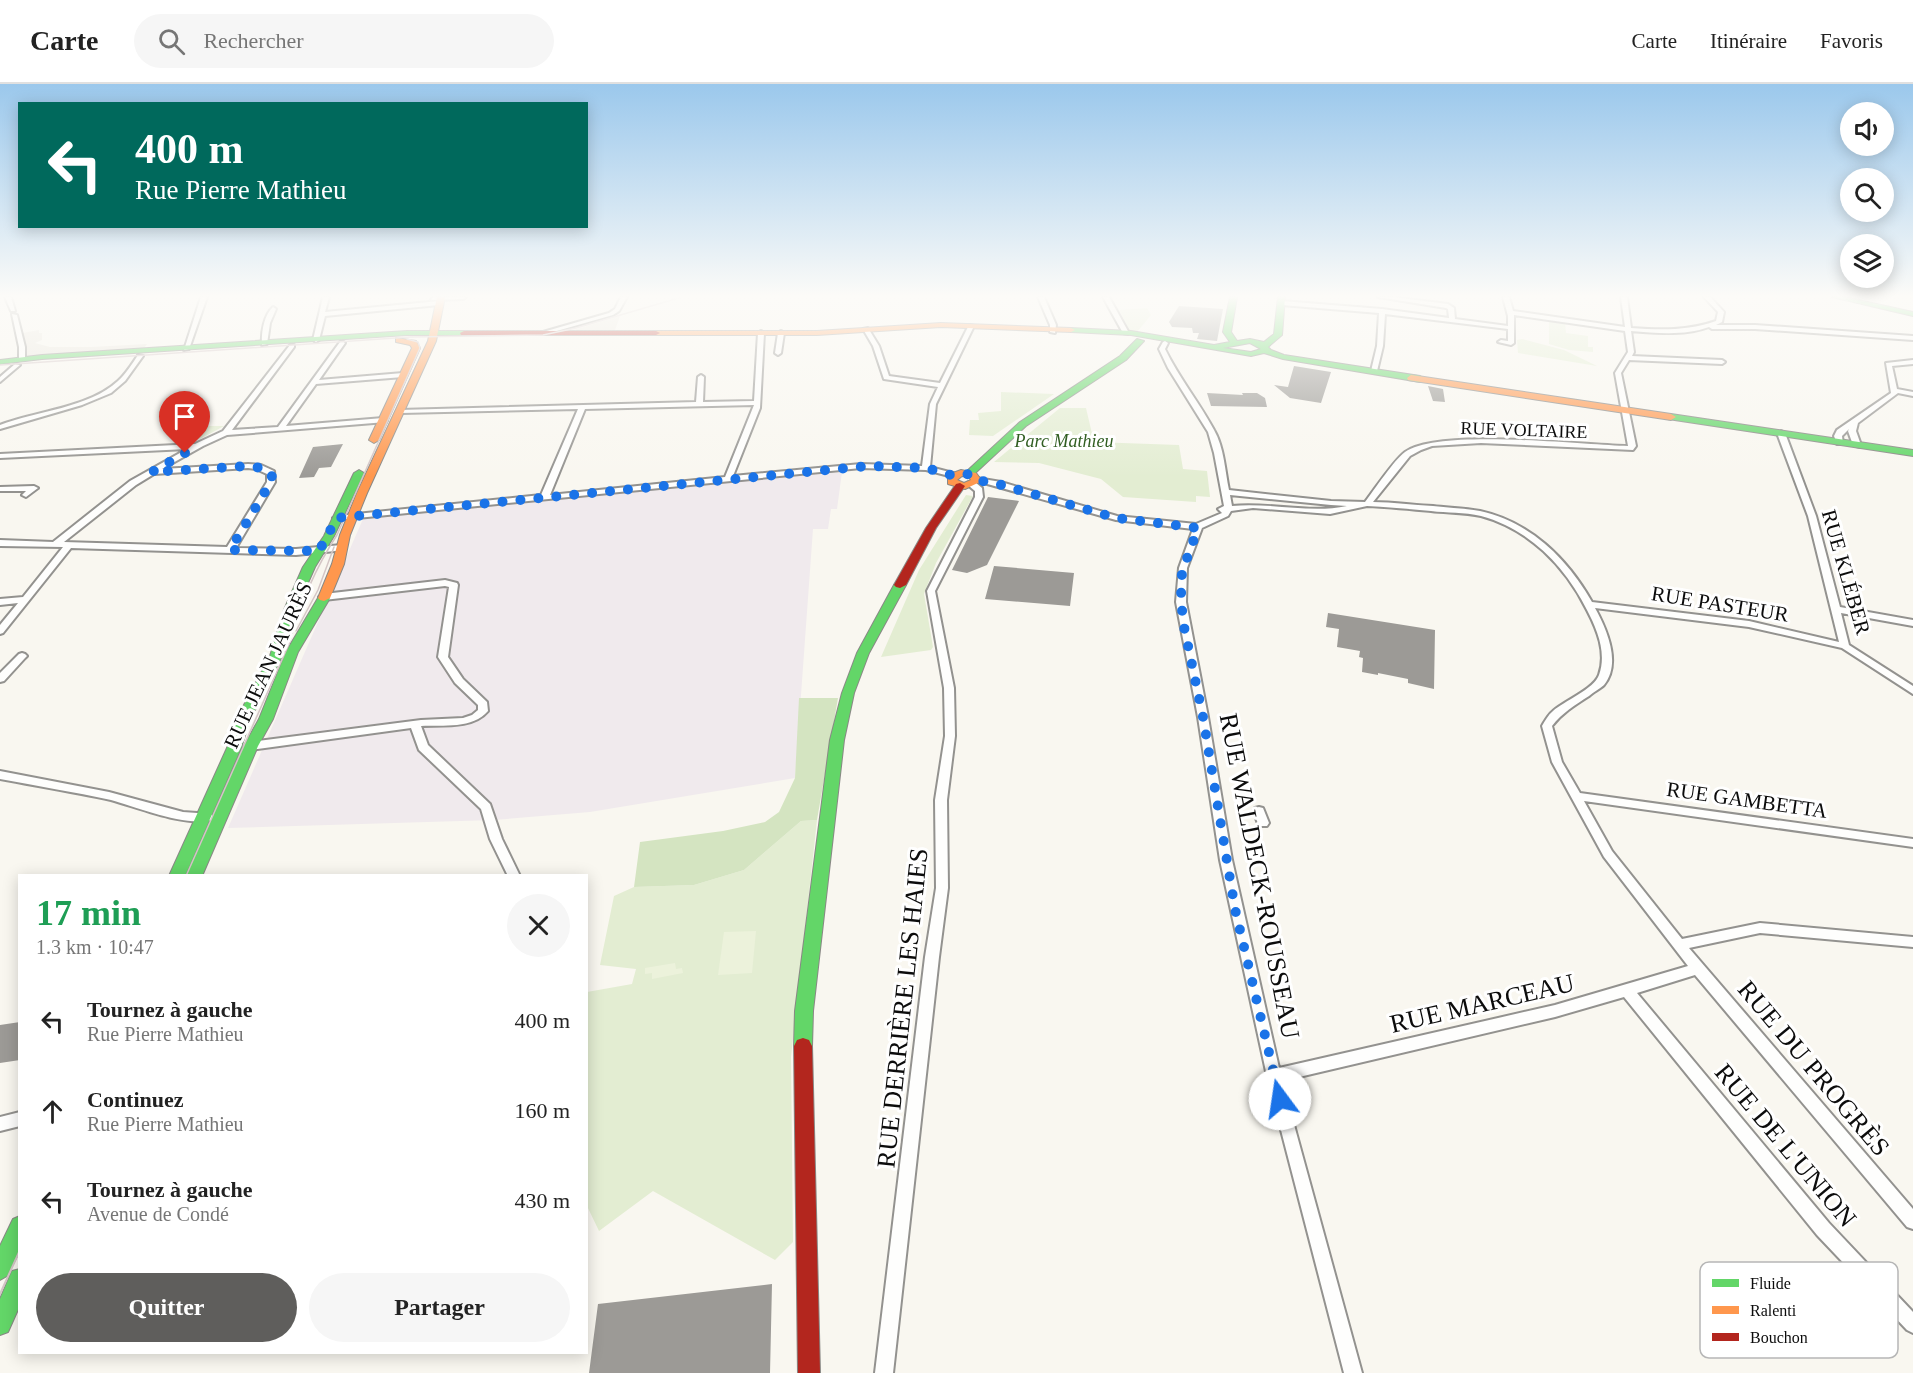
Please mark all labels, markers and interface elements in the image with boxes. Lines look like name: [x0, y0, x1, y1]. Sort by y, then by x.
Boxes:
search box: [134, 14, 554, 68]
text: Carte: [30, 25, 98, 56]
icon: search: [155, 25, 188, 58]
text: Rechercher: [203, 28, 304, 53]
text: Carte: [1632, 29, 1677, 53]
text: Itinéraire: [1710, 29, 1787, 53]
text: Favoris: [1820, 29, 1883, 53]
map controls: [1840, 102, 1894, 288]
button: sound: [1840, 102, 1894, 156]
icon: left: [36, 126, 114, 204]
text: 400 m: [135, 126, 244, 172]
button: search: [1840, 168, 1894, 222]
text: Rue Pierre Mathieu: [135, 175, 346, 205]
button: layers: [1840, 234, 1894, 288]
pin: [159, 391, 210, 453]
icon: arrive: [168, 400, 201, 433]
street label: RUE VOLTAIRE: [1460, 418, 1588, 442]
park label: Parc Mathieu: [1014, 431, 1113, 451]
street label: RUE KLÉBER: [1817, 507, 1875, 637]
street label: RUE JEAN JAURÈS: [219, 578, 317, 752]
street label: RUE PASTEUR: [1650, 581, 1790, 627]
street label: RUE WALDECK-ROUSSEAU: [1214, 711, 1305, 1042]
street label: RUE GAMBETTA: [1665, 777, 1830, 823]
street label: RUE DERRIÈRE LES HAIES: [871, 847, 934, 1169]
text: 17 min: [36, 893, 141, 933]
button: close: [507, 894, 570, 957]
text: 1.3 km · 10:47: [36, 936, 154, 958]
street label: RUE MARCEAU: [1387, 968, 1577, 1039]
street label: RUE DU PROGRÈS: [1732, 975, 1895, 1162]
text: Tournez à gauche: [87, 997, 252, 1022]
icon: left: [36, 1005, 69, 1038]
text: 400 m: [514, 1008, 570, 1033]
text: Rue Pierre Mathieu: [87, 1023, 244, 1045]
street label: RUE DE L'UNION: [1709, 1058, 1862, 1233]
position arrow: [1248, 1067, 1312, 1131]
text: Continuez: [87, 1087, 184, 1112]
icon: ahead: [36, 1095, 69, 1128]
text: 160 m: [514, 1098, 570, 1123]
text: Rue Pierre Mathieu: [87, 1113, 244, 1135]
text: Tournez à gauche: [87, 1177, 252, 1202]
icon: left: [36, 1185, 69, 1218]
text: 430 m: [514, 1188, 570, 1213]
text: Avenue de Condé: [87, 1203, 229, 1225]
legend: [1700, 1262, 1898, 1358]
button: Quitter: [36, 1273, 297, 1342]
button: Partager: [309, 1273, 570, 1342]
text: Fluide: [1750, 1275, 1791, 1292]
text: Ralenti: [1750, 1302, 1797, 1319]
text: Bouchon: [1750, 1329, 1808, 1346]

